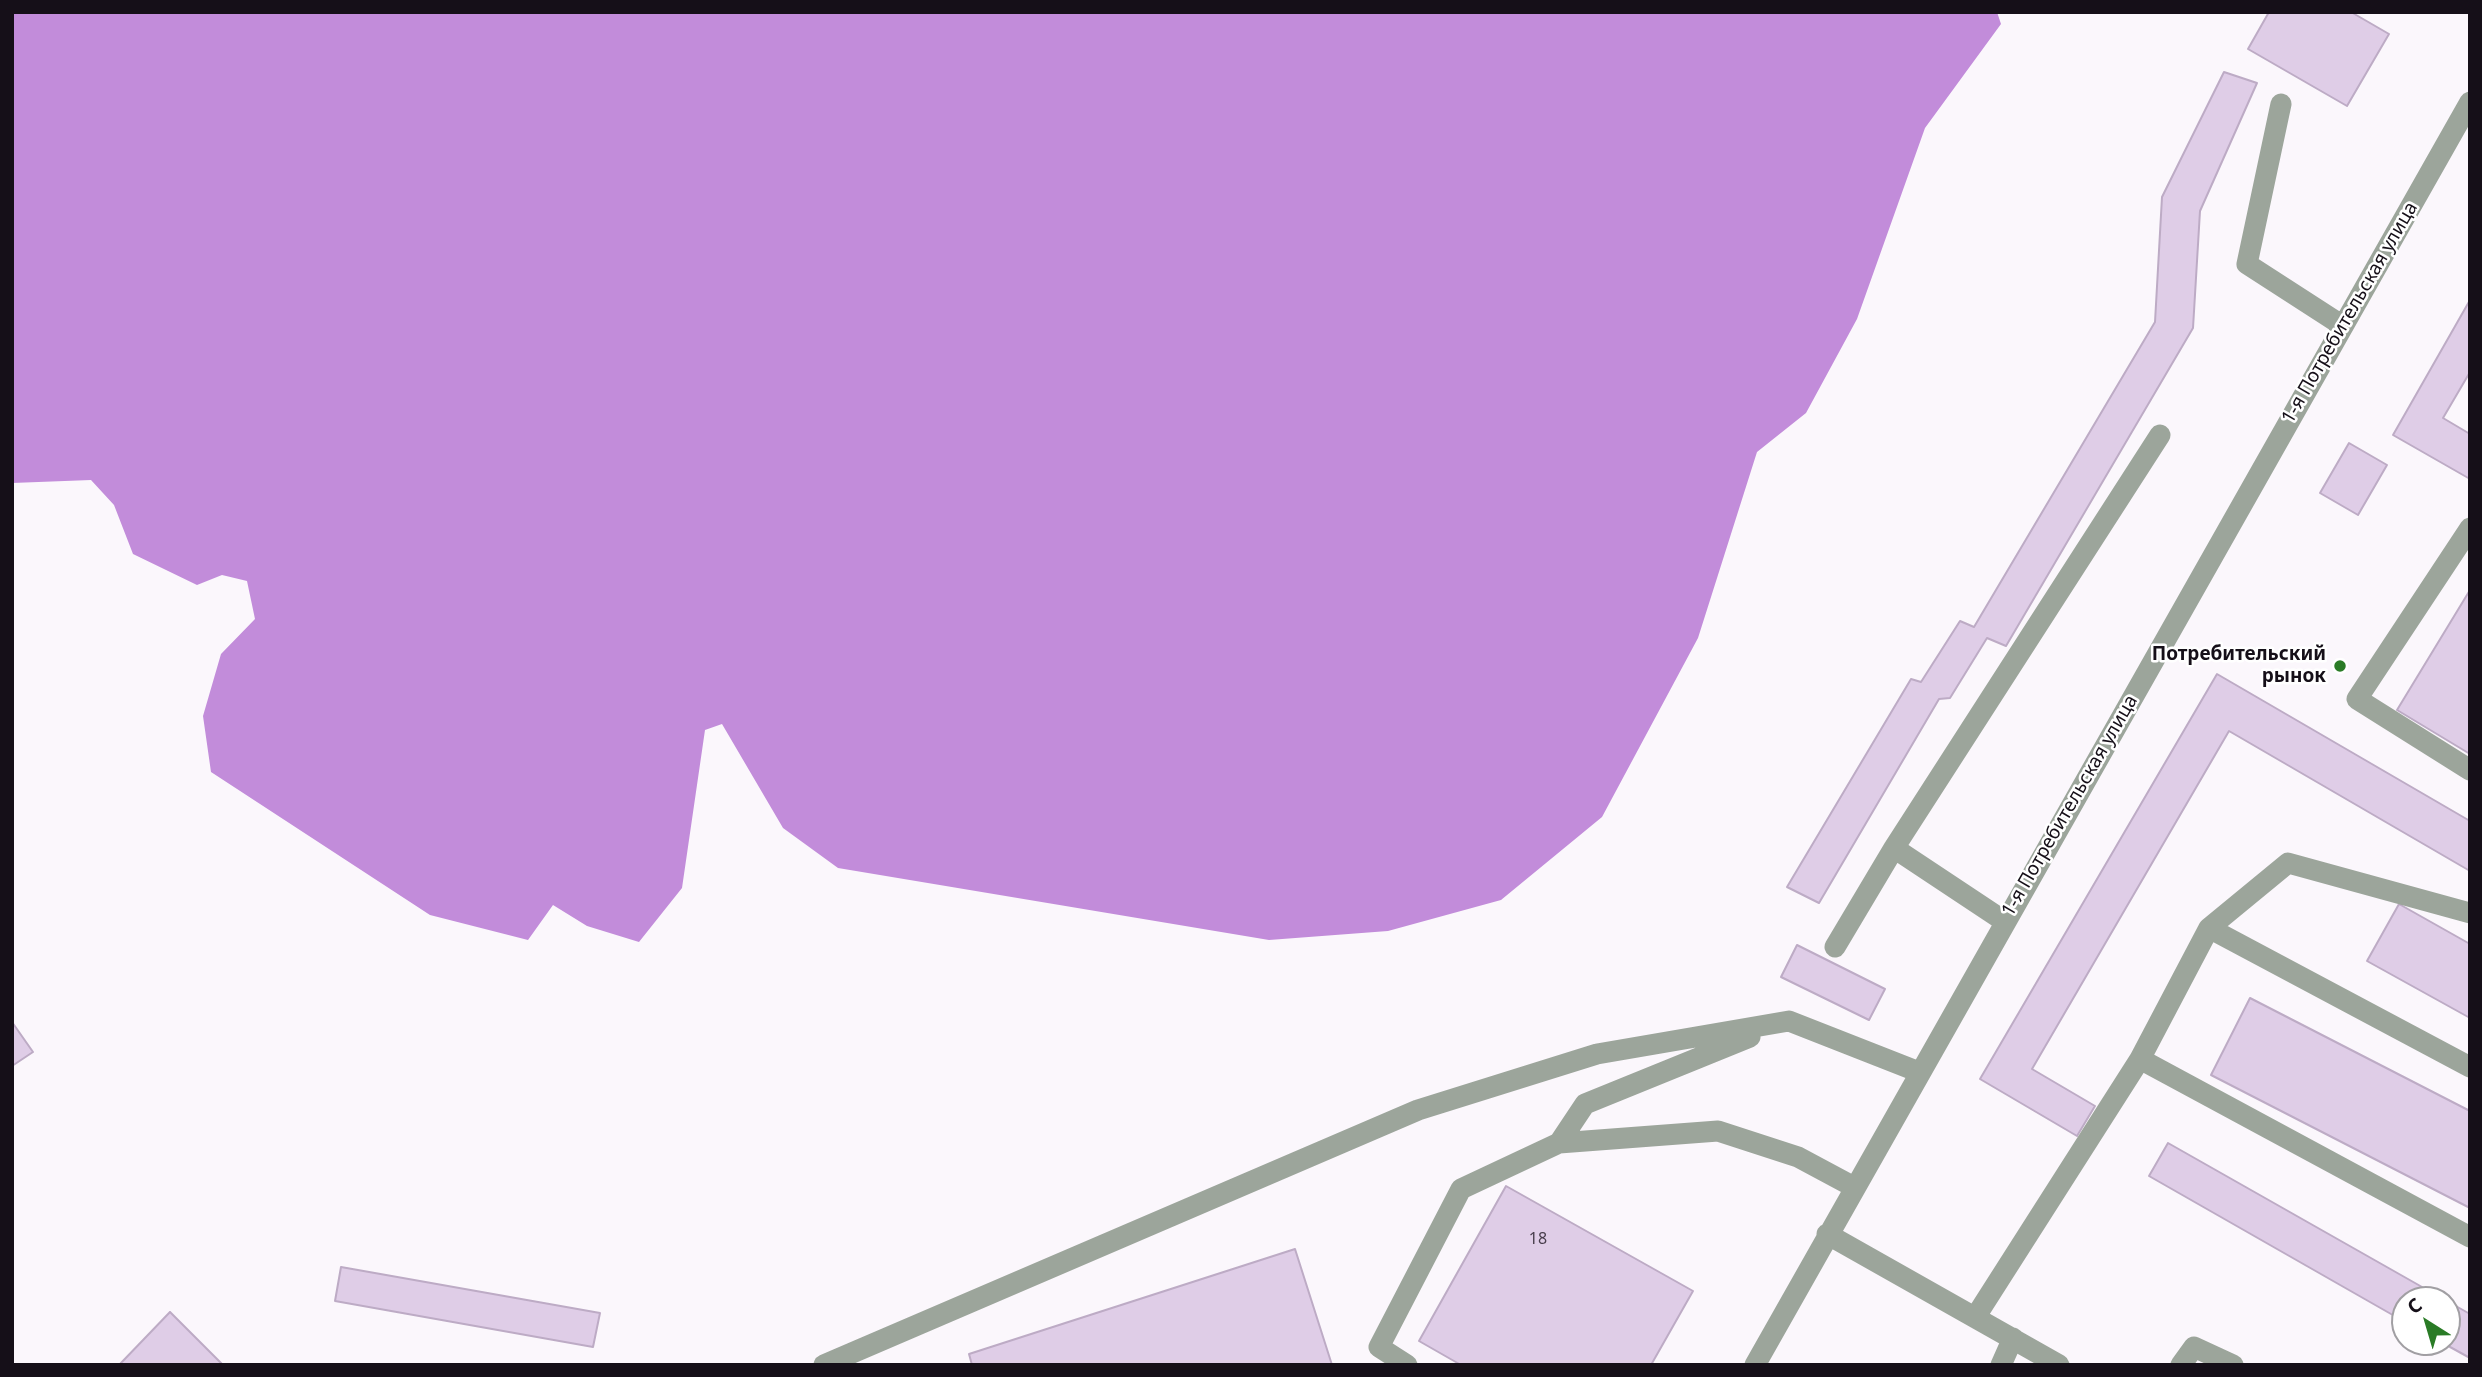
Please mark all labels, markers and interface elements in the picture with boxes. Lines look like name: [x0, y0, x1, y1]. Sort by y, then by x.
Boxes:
street label: 1-я Потребительская улица: [2277, 198, 2423, 428]
place label: Потребительский рынок: [2152, 644, 2326, 688]
marker: Потребительский рынок: [2332, 658, 2348, 674]
street label: 1-я Потребительская улица: [1997, 691, 2143, 921]
house number: 18: [1529, 1229, 1547, 1249]
north arrow: [2391, 1286, 2461, 1356]
text: С: [2402, 1292, 2427, 1320]

